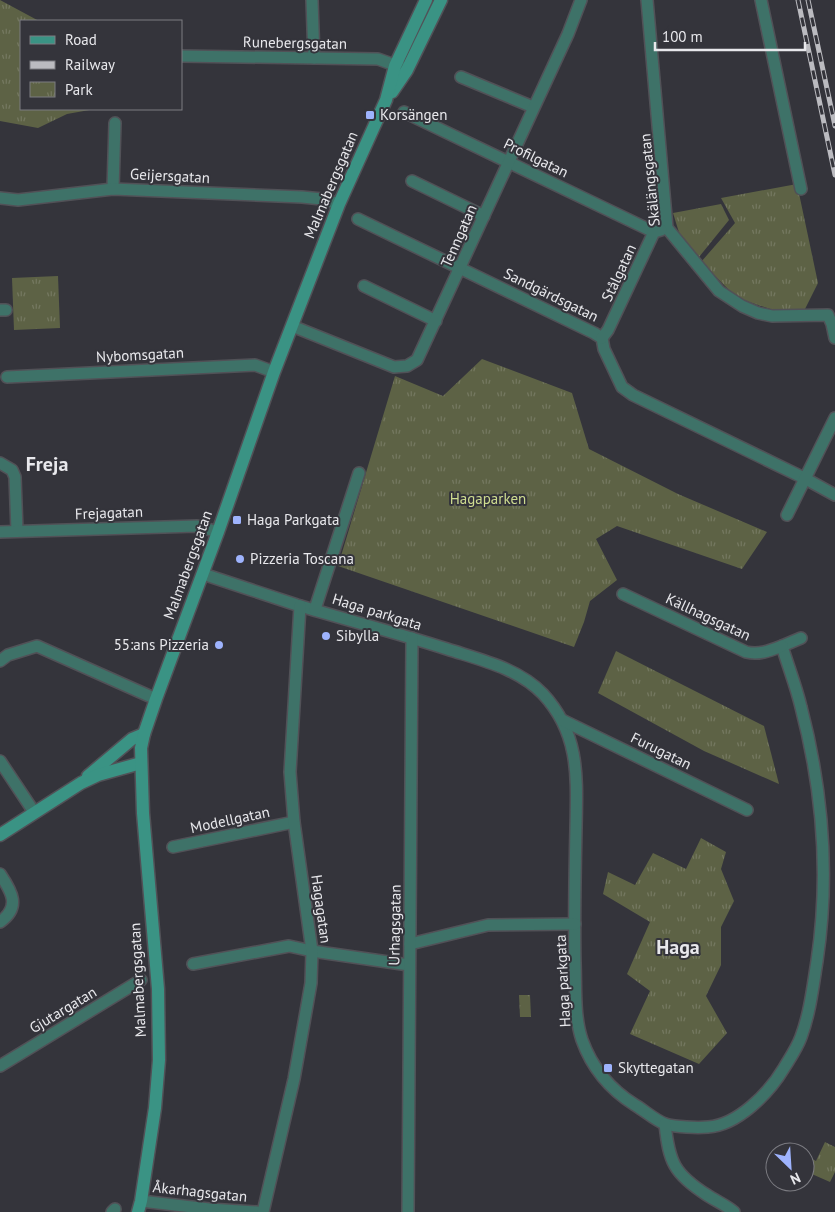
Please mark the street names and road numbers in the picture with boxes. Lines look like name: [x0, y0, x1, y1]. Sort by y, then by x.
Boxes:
street label: Runebergsgatan: [243, 32, 347, 53]
street label: Malmabergsgatan: [299, 128, 362, 241]
street label: Skälängsgatan: [635, 133, 664, 227]
street label: Profilgatan: [501, 134, 572, 181]
street label: Geijersgatan: [130, 164, 211, 187]
street label: Tenngatan: [436, 201, 481, 270]
street label: Stålgatan: [597, 241, 640, 304]
street label: Sandgärdsgatan: [501, 263, 602, 326]
street label: Nybomsgatan: [96, 343, 184, 366]
street label: Frejagatan: [75, 502, 143, 523]
street label: Malmabergsgatan: [159, 508, 216, 622]
street label: Haga parkgata: [330, 589, 424, 634]
street label: Källhagsgatan: [663, 589, 754, 645]
street label: Furugatan: [628, 728, 695, 773]
street label: Modellgatan: [189, 802, 271, 837]
street label: Hagagatan: [307, 873, 336, 945]
street label: Urhagsgatan: [384, 884, 405, 966]
street label: Malmabergsgatan: [125, 922, 150, 1038]
street label: Haga parkgata: [551, 934, 574, 1028]
street label: Gjutargatan: [26, 982, 100, 1037]
street label: Åkarhagsgatan: [152, 1177, 248, 1206]

